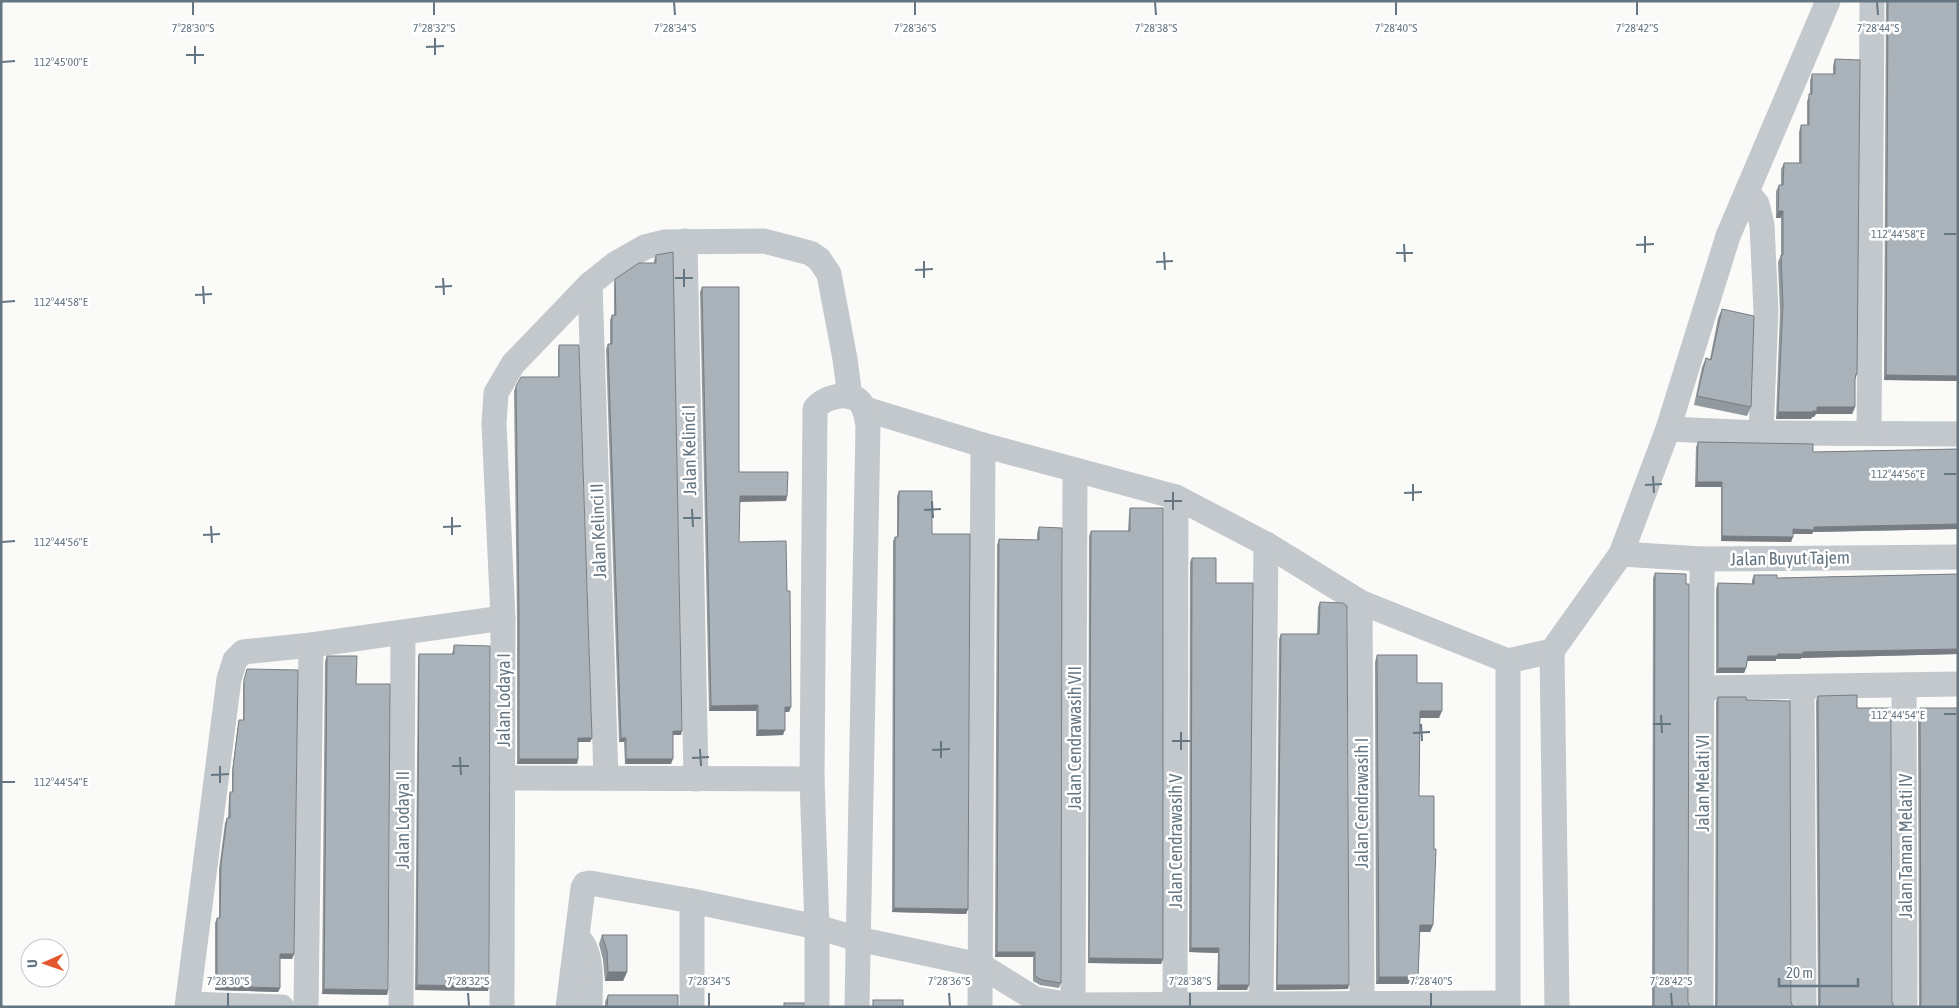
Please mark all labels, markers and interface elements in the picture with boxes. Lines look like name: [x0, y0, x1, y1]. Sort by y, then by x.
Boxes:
text: 7°28'30"S: [172, 21, 214, 35]
text: 7°28'32"S: [413, 21, 455, 35]
text: 7°28'34"S: [654, 21, 696, 35]
text: 7°28'36"S: [894, 21, 936, 35]
text: 7°28'38"S: [1135, 21, 1177, 35]
text: 7°28'40"S: [1375, 21, 1417, 35]
text: 7°28'42"S: [1616, 21, 1658, 35]
text: 7°28'44"S: [1857, 21, 1899, 35]
text: 112°45'00"E: [34, 55, 88, 69]
text: 112°44'58"E: [1871, 227, 1925, 241]
text: 112°44'58"E: [34, 295, 88, 309]
street label: Jalan Kelinci I: [678, 405, 700, 495]
text: 112°44'56"E: [1871, 467, 1925, 481]
street label: Jalan Kelinci II: [586, 483, 610, 579]
text: 112°44'56"E: [34, 535, 88, 549]
street label: Jalan Buyut Tajem: [1730, 546, 1850, 570]
street label: Jalan Lodaya I: [493, 653, 514, 747]
street label: Jalan Cendrawasih VII: [1064, 666, 1085, 810]
text: 112°44'54"E: [1871, 708, 1925, 722]
street label: Jalan Melati VI: [1692, 734, 1713, 832]
street label: Jalan Cendrawasih I: [1351, 738, 1372, 868]
street label: Jalan Lodaya II: [392, 771, 413, 869]
street label: Jalan Cendrawasih V: [1165, 773, 1186, 908]
street label: Jalan Taman Melati IV: [1895, 774, 1916, 918]
text: 112°44'54"E: [34, 775, 88, 789]
north arrow: [20, 938, 70, 988]
scale bar: [1779, 956, 1858, 988]
text: U: [24, 959, 40, 968]
text: 20 m: [1786, 964, 1813, 981]
text: 7°28'30"S: [207, 974, 249, 988]
text: 7°28'32"S: [447, 974, 489, 988]
text: 7°28'34"S: [688, 974, 730, 988]
text: 7°28'36"S: [928, 974, 970, 988]
text: 7°28'38"S: [1169, 974, 1211, 988]
text: 7°28'40"S: [1410, 974, 1452, 988]
text: 7°28'42"S: [1650, 974, 1692, 988]

